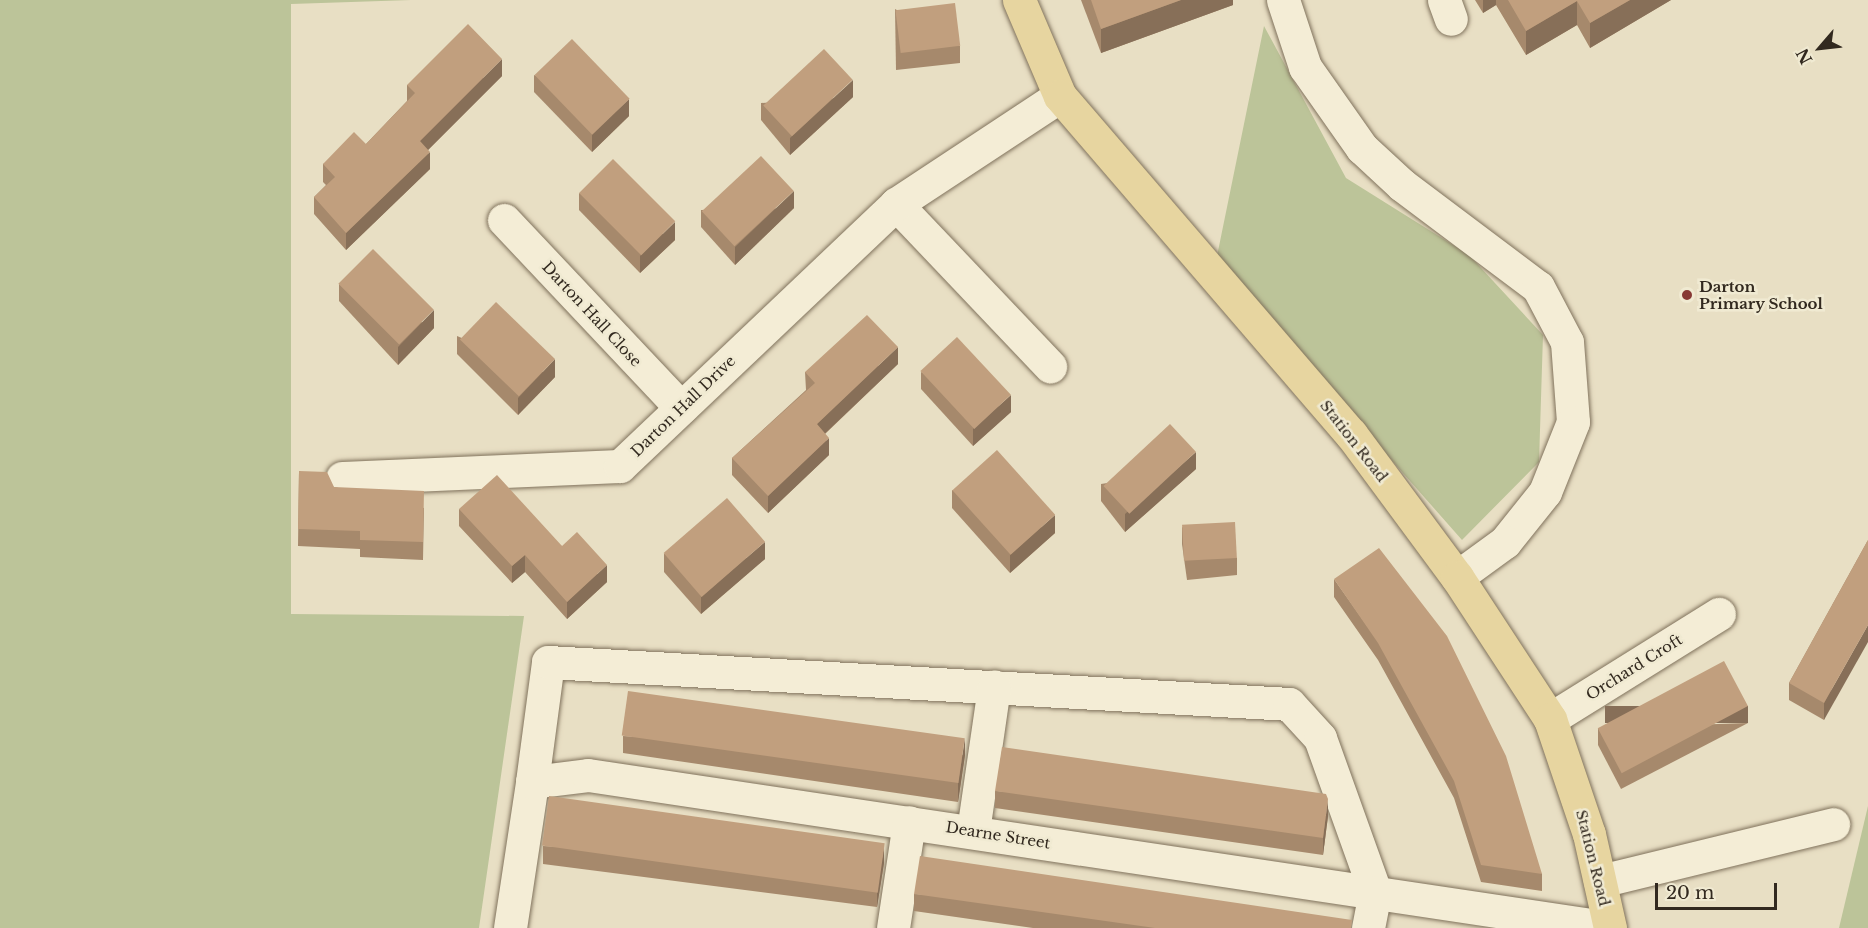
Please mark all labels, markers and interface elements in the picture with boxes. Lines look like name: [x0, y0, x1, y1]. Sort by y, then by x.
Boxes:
north arrow: [1790, 18, 1850, 78]
text: N: [1792, 45, 1816, 68]
street label: Darton Hall Close: [539, 258, 645, 370]
place label: Darton Primary School: [1699, 277, 1823, 312]
marker: Darton Primary School: [1680, 288, 1694, 302]
street label: Darton Hall Drive: [627, 352, 739, 460]
street label: Station Road: [1317, 397, 1391, 485]
street label: Orchard Croft: [1583, 630, 1685, 704]
street label: Station Road: [1572, 808, 1614, 908]
street label: Dearne Street: [944, 818, 1052, 852]
scale bar: [1658, 871, 1780, 909]
text: 20 m: [1666, 882, 1714, 904]

